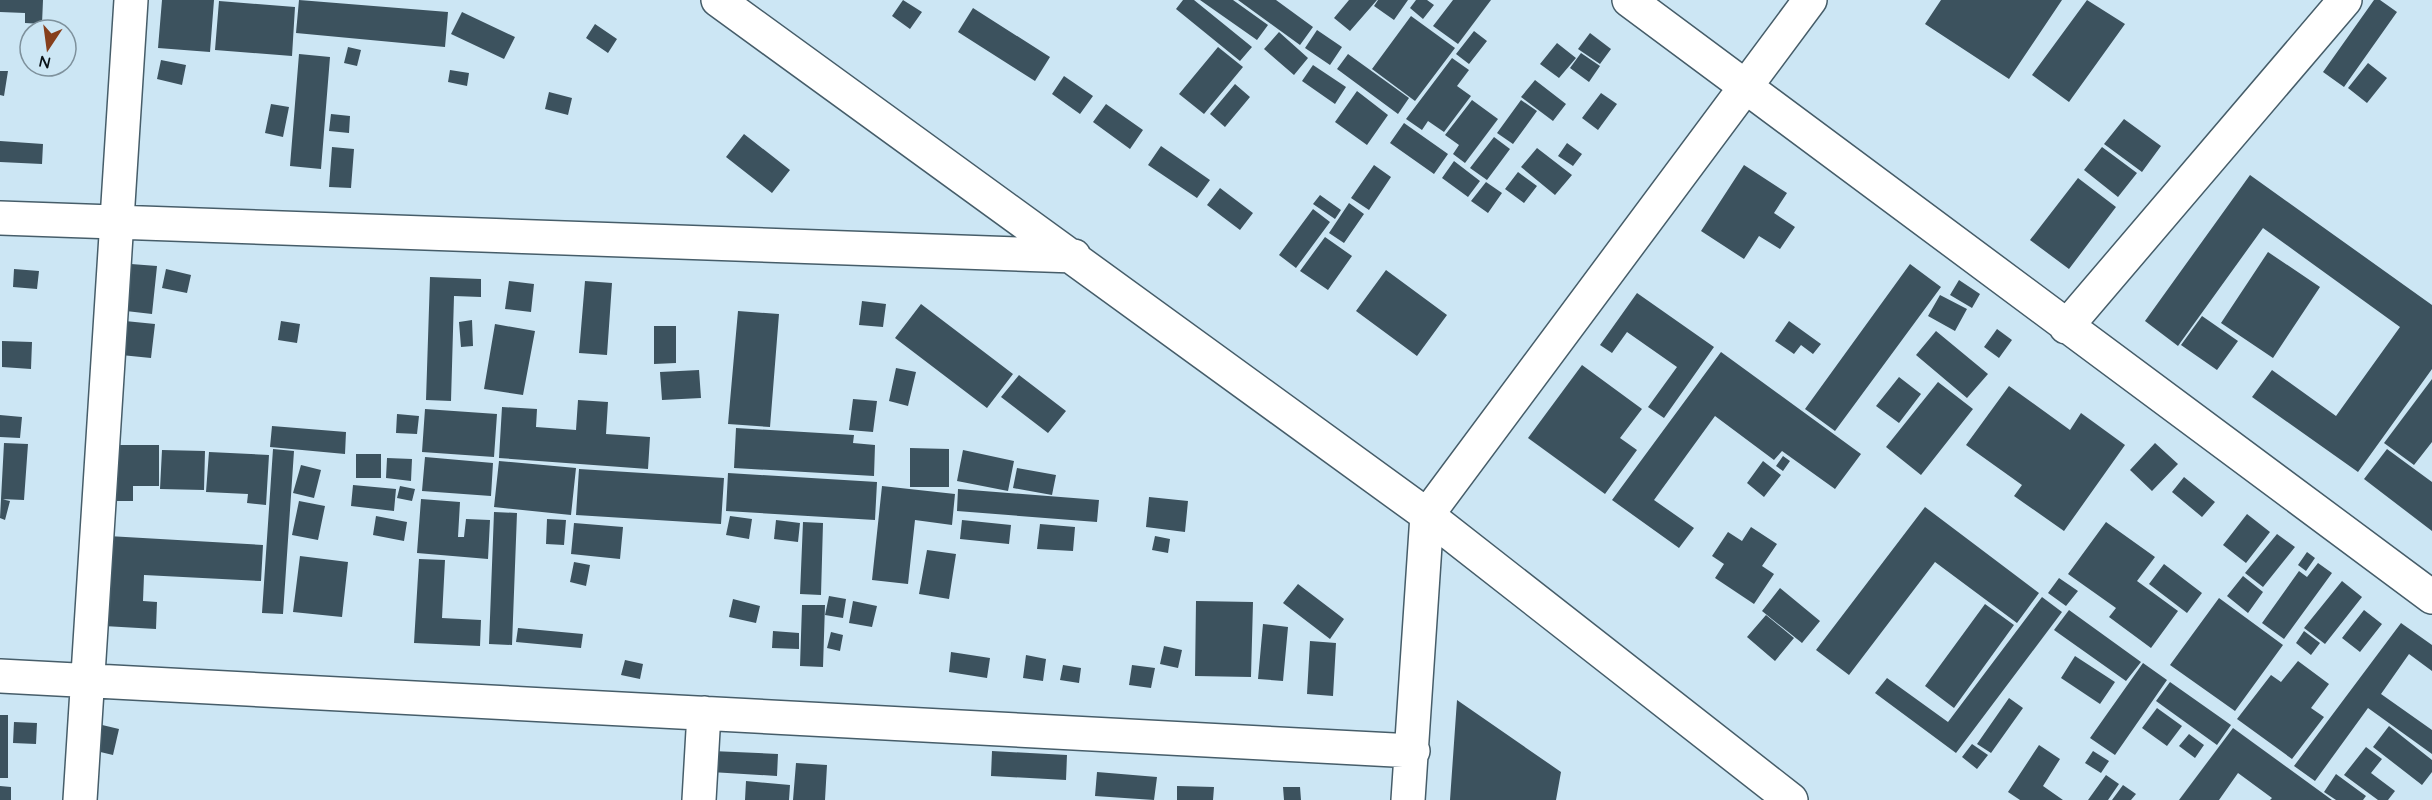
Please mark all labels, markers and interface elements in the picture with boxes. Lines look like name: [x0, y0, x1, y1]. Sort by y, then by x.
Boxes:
north arrow: [18, 18, 78, 78]
text: N: [37, 52, 53, 74]

